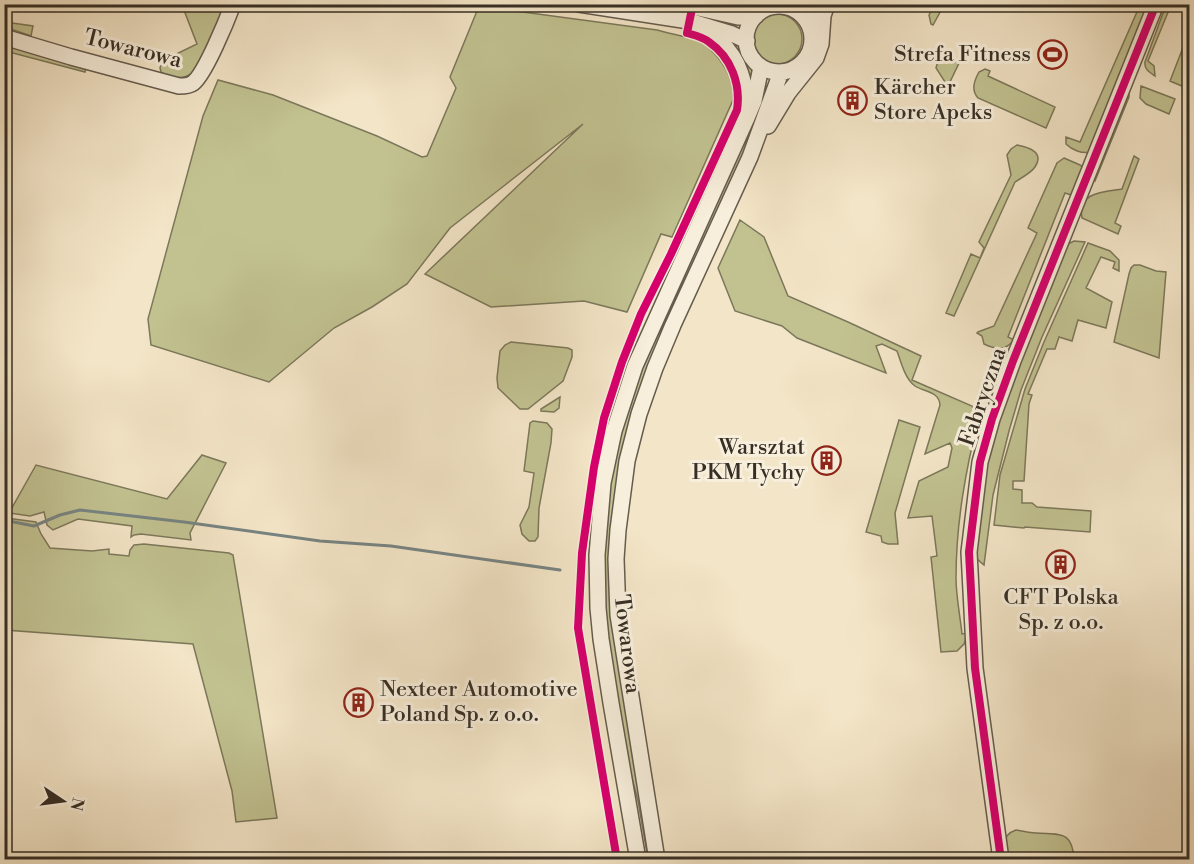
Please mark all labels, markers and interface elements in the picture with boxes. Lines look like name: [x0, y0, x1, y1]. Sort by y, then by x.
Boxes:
street label: Towarowa: [81, 24, 185, 74]
sports icon: Strefa Fitness: [1036, 38, 1068, 70]
place label: Strefa Fitness: [894, 41, 1031, 68]
place label: Kärcher Store Apeks: [874, 74, 992, 126]
building icon: Kärcher Store Apeks: [837, 84, 869, 116]
street label: Fabryczna: [953, 343, 1013, 450]
place label: Warsztat PKM Tychy: [692, 434, 805, 486]
building icon: Warsztat PKM Tychy: [810, 444, 842, 476]
building icon: CFT Polska Sp. z o.o.: [1045, 549, 1077, 581]
place label: CFT Polska Sp. z o.o.: [1003, 584, 1120, 636]
street label: Towarowa: [608, 593, 647, 696]
place label: Nexteer Automotive Poland Sp. z o.o.: [380, 676, 578, 728]
building icon: Nexteer Automotive Poland Sp. z o.o.: [343, 686, 375, 718]
north arrow: [33, 771, 93, 831]
text: N: [65, 796, 88, 813]

